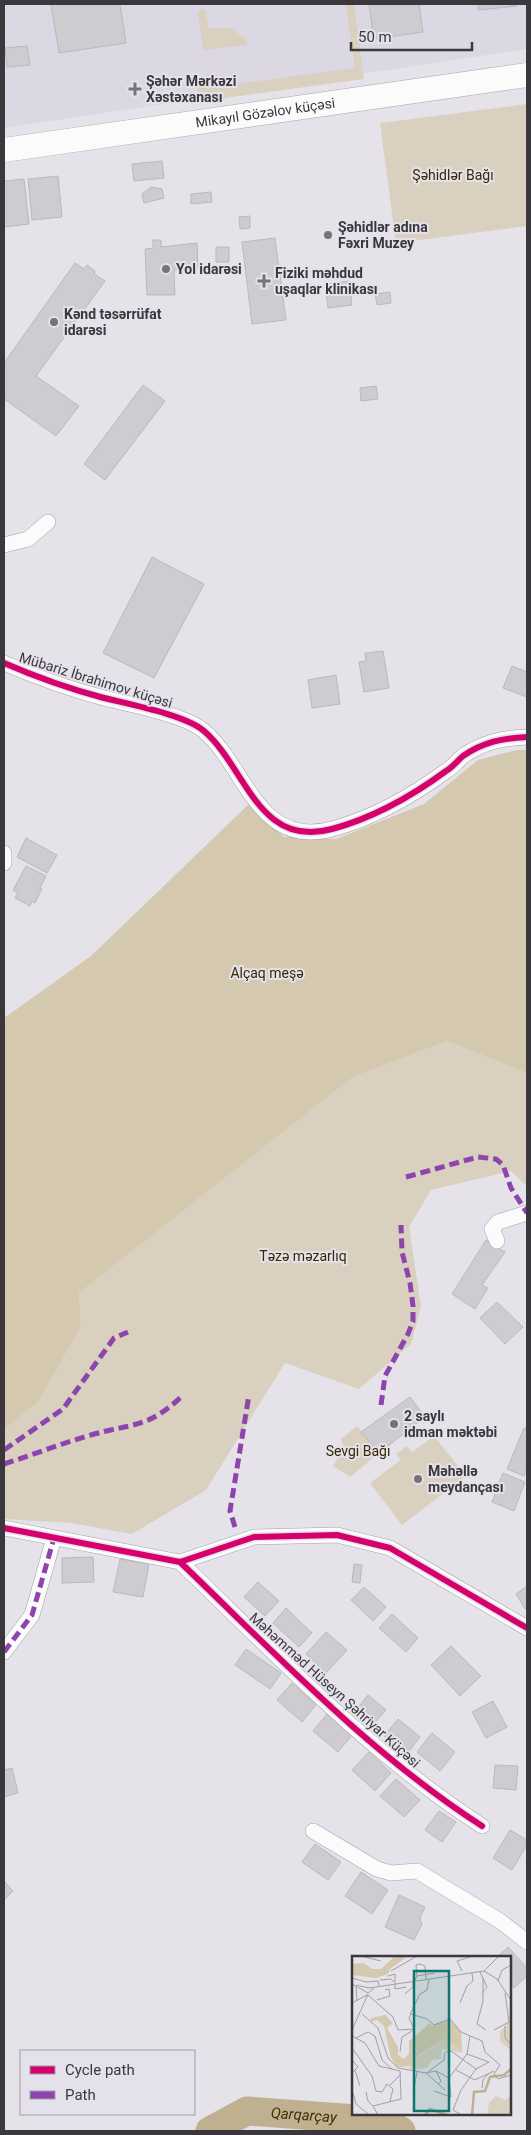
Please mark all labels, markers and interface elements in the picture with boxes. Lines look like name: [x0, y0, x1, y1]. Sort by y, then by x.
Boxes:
scale bar: [351, 20, 472, 52]
text: 50 m: [358, 28, 392, 46]
place label: Şəhər Mərkəzi Xəstəxanası: [146, 73, 236, 105]
marker: Şəhər Mərkəzi Xəstəxanası: [128, 82, 142, 96]
street label: Mikayıl Gözəlov küçəsi: [195, 95, 336, 130]
park label: Şəhidlər Bağı: [412, 167, 494, 183]
place label: Şəhidlər adına Fəxri Muzey: [338, 219, 428, 251]
marker: Şəhidlər adına Fəxri Muzey: [322, 229, 334, 241]
place label: Yol idarəsi: [176, 261, 242, 277]
marker: Yol idarəsi: [160, 263, 172, 275]
place label: Fiziki məhdud uşaqlar klinikası: [275, 265, 378, 297]
marker: Fiziki məhdud uşaqlar klinikası: [257, 274, 271, 288]
place label: Kənd təsərrüfat idarəsi: [64, 306, 162, 338]
marker: Kənd təsərrüfat idarəsi: [48, 316, 60, 328]
street label: Mübariz İbrahimov küçəsi: [17, 649, 175, 711]
park label: Alçaq meşə: [230, 965, 304, 981]
park label: Təzə məzarlıq: [259, 1248, 347, 1264]
place label: 2 saylı idman məktəbi: [404, 1408, 497, 1440]
marker: 2 saylı idman məktəbi: [388, 1418, 400, 1430]
park label: Sevgi Bağı: [326, 1443, 390, 1459]
place label: Məhəllə meydançası: [428, 1463, 504, 1495]
marker: Məhəllə meydançası: [412, 1473, 424, 1485]
street label: Məhəmməd Hüseyn Şəhriyar Küçəsi: [247, 1609, 423, 1771]
inset map: [352, 1956, 511, 2115]
legend: [20, 2050, 195, 2115]
text: Cycle path: [65, 2061, 135, 2079]
text: Path: [65, 2086, 96, 2104]
water label: Qarqarçay: [270, 2104, 338, 2127]

